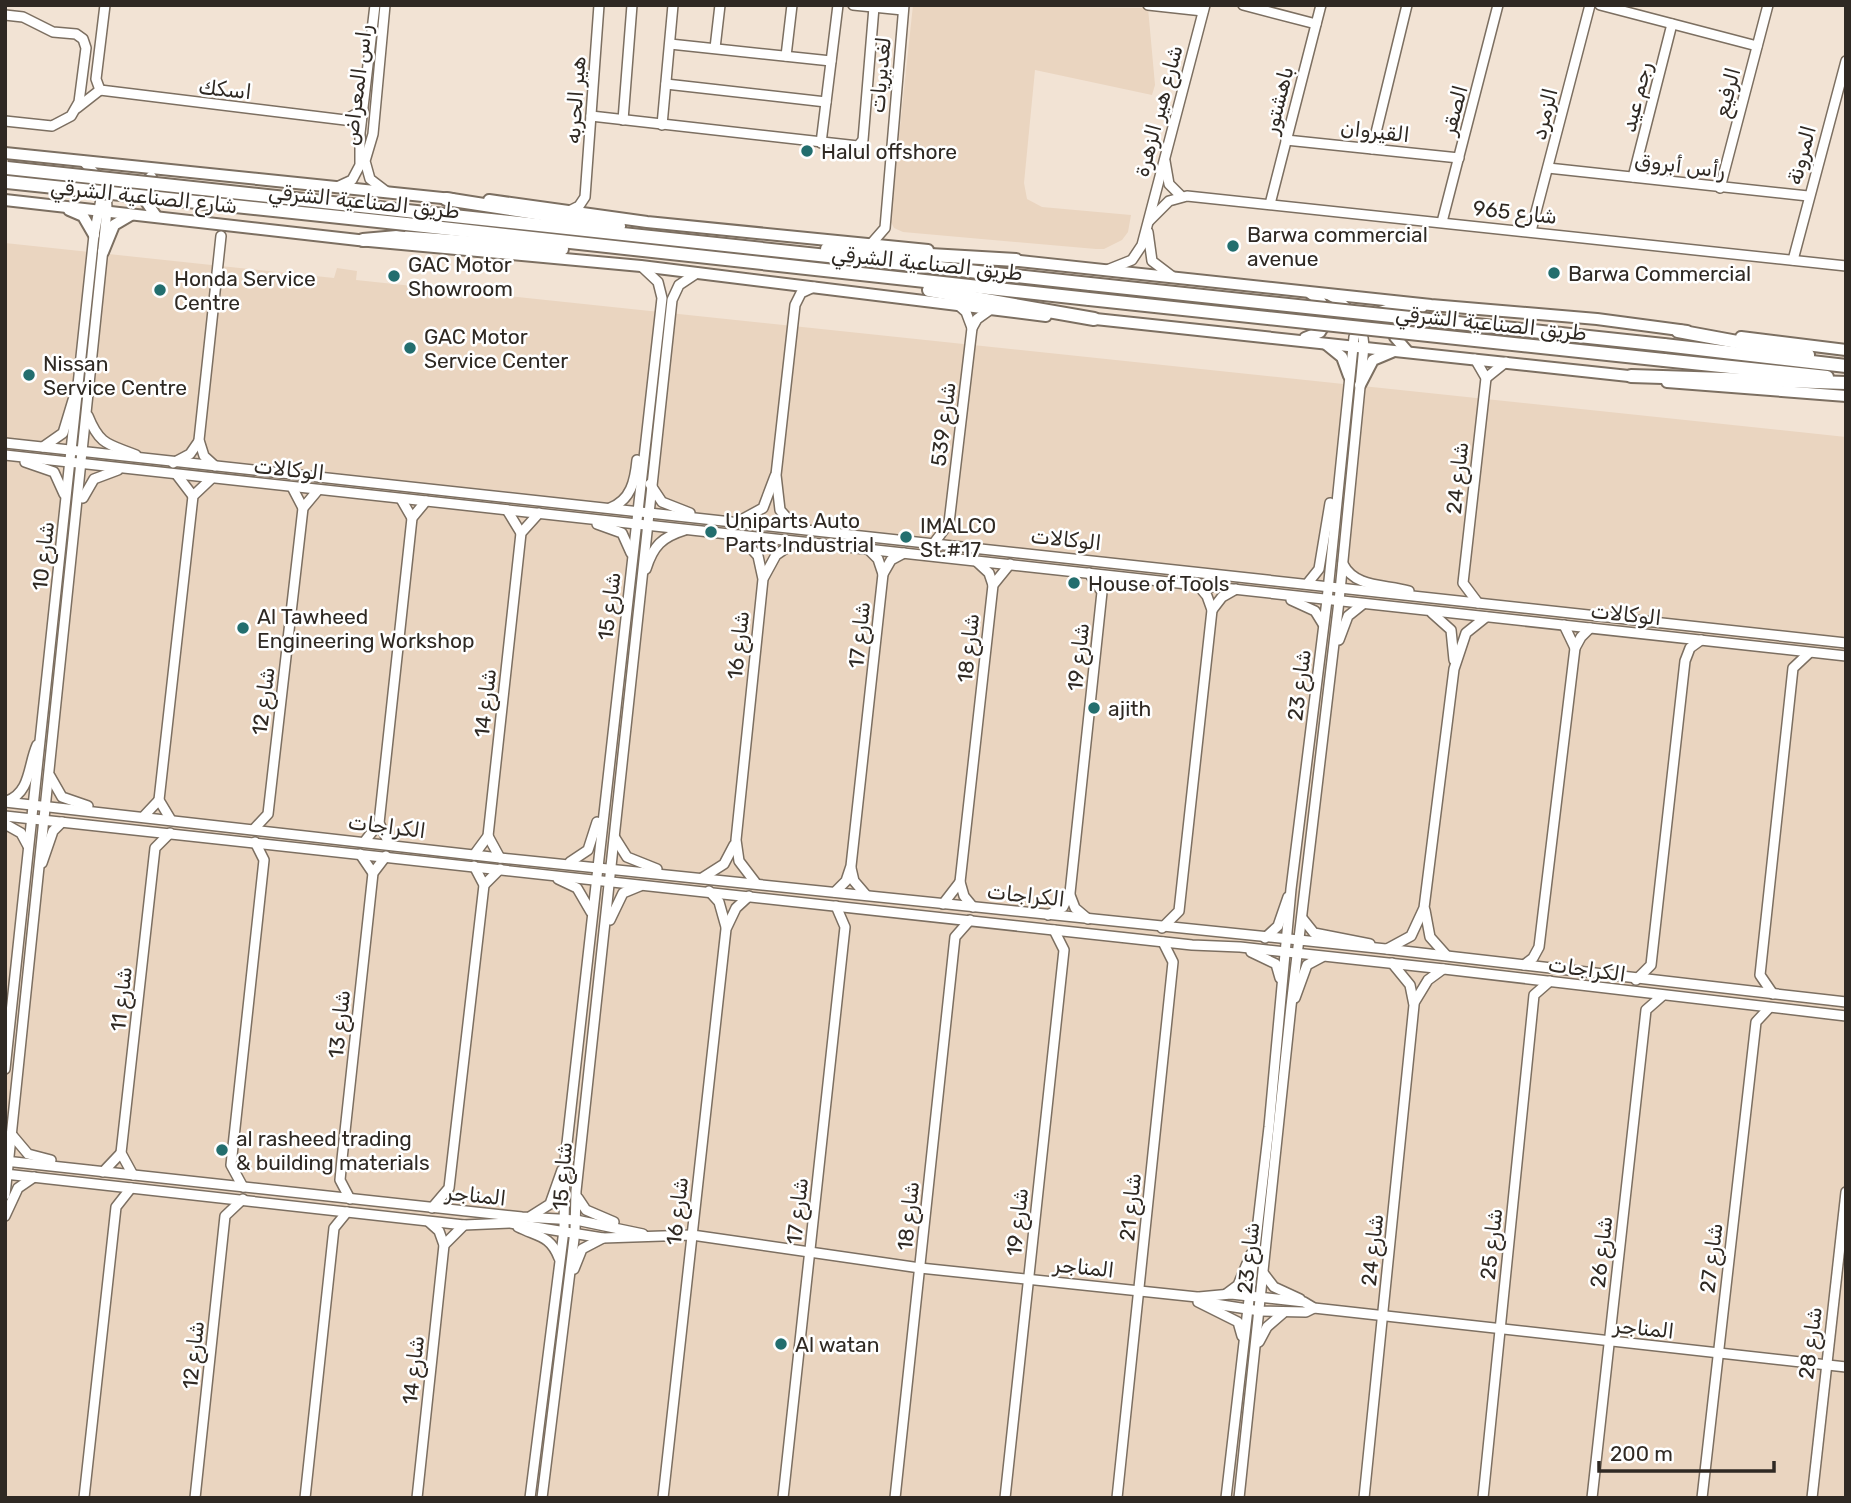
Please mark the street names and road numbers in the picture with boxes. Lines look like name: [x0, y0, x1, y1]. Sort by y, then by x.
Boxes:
street label: راس المعراض: [337, 23, 377, 147]
street label: لغديريات: [864, 36, 896, 114]
street label: شارع هير الزهرة: [1128, 42, 1190, 180]
street label: هير الحربه: [559, 55, 591, 145]
street label: رجم عيد: [1615, 59, 1659, 135]
street label: باهشتور: [1257, 64, 1298, 138]
street label: الرفيع: [1708, 65, 1748, 120]
street label: اسكك: [197, 74, 253, 104]
street label: الصقر: [1435, 82, 1473, 140]
street label: الزمرد: [1526, 85, 1562, 143]
street label: القيروان: [1339, 115, 1411, 148]
street label: المرونة: [1781, 123, 1822, 187]
street label: رأس أبروق: [1633, 147, 1727, 184]
street label: شارع الصناعية الشرقي: [49, 174, 239, 222]
street label: طريق الصناعية الشرقي: [267, 179, 461, 227]
street label: شارع 965: [1471, 195, 1558, 231]
street label: طريق الصناعية الشرقي: [830, 241, 1024, 289]
street label: طريق الصناعية الشرقي: [1394, 301, 1588, 349]
street label: شارع 539: [925, 381, 963, 468]
street label: شارع 24: [1441, 441, 1475, 516]
street label: الوكالات: [252, 453, 326, 485]
street label: شارع 10: [27, 520, 61, 592]
street label: الوكالات: [1029, 523, 1103, 555]
street label: شارع 15: [592, 570, 628, 642]
street label: الوكالات: [1589, 598, 1663, 630]
street label: شارع 17: [843, 600, 877, 670]
street label: شارع 16: [722, 610, 756, 681]
street label: شارع 18: [952, 612, 986, 684]
street label: شارع 19: [1062, 622, 1096, 693]
street label: شارع 23: [1282, 648, 1318, 722]
street label: شارع 12: [246, 666, 282, 737]
street label: شارع 14: [469, 667, 503, 739]
street label: الكراجات: [347, 809, 427, 843]
street label: الكراجات: [986, 878, 1066, 912]
street label: الكراجات: [1547, 951, 1627, 987]
street label: شارع 11: [105, 965, 139, 1033]
street label: شارع 13: [323, 989, 357, 1060]
street label: شارع 15: [547, 1141, 579, 1211]
street label: شارع 21: [1114, 1172, 1148, 1242]
street label: شارع 16: [661, 1176, 695, 1247]
street label: شارع 17: [781, 1176, 815, 1246]
street label: المناجر: [443, 1179, 507, 1211]
street label: شارع 18: [892, 1180, 926, 1252]
street label: شارع 19: [1001, 1187, 1035, 1258]
street label: شارع 25: [1475, 1207, 1509, 1281]
street label: شارع 24: [1356, 1213, 1390, 1288]
street label: شارع 26: [1585, 1215, 1619, 1289]
street label: شارع 23: [1232, 1221, 1266, 1295]
street label: شارع 27: [1694, 1222, 1730, 1295]
street label: المناجر: [1051, 1251, 1115, 1283]
street label: شارع 28: [1793, 1305, 1829, 1381]
street label: المناجر: [1611, 1312, 1675, 1344]
street label: شارع 12: [177, 1320, 211, 1390]
street label: شارع 14: [397, 1334, 431, 1406]

